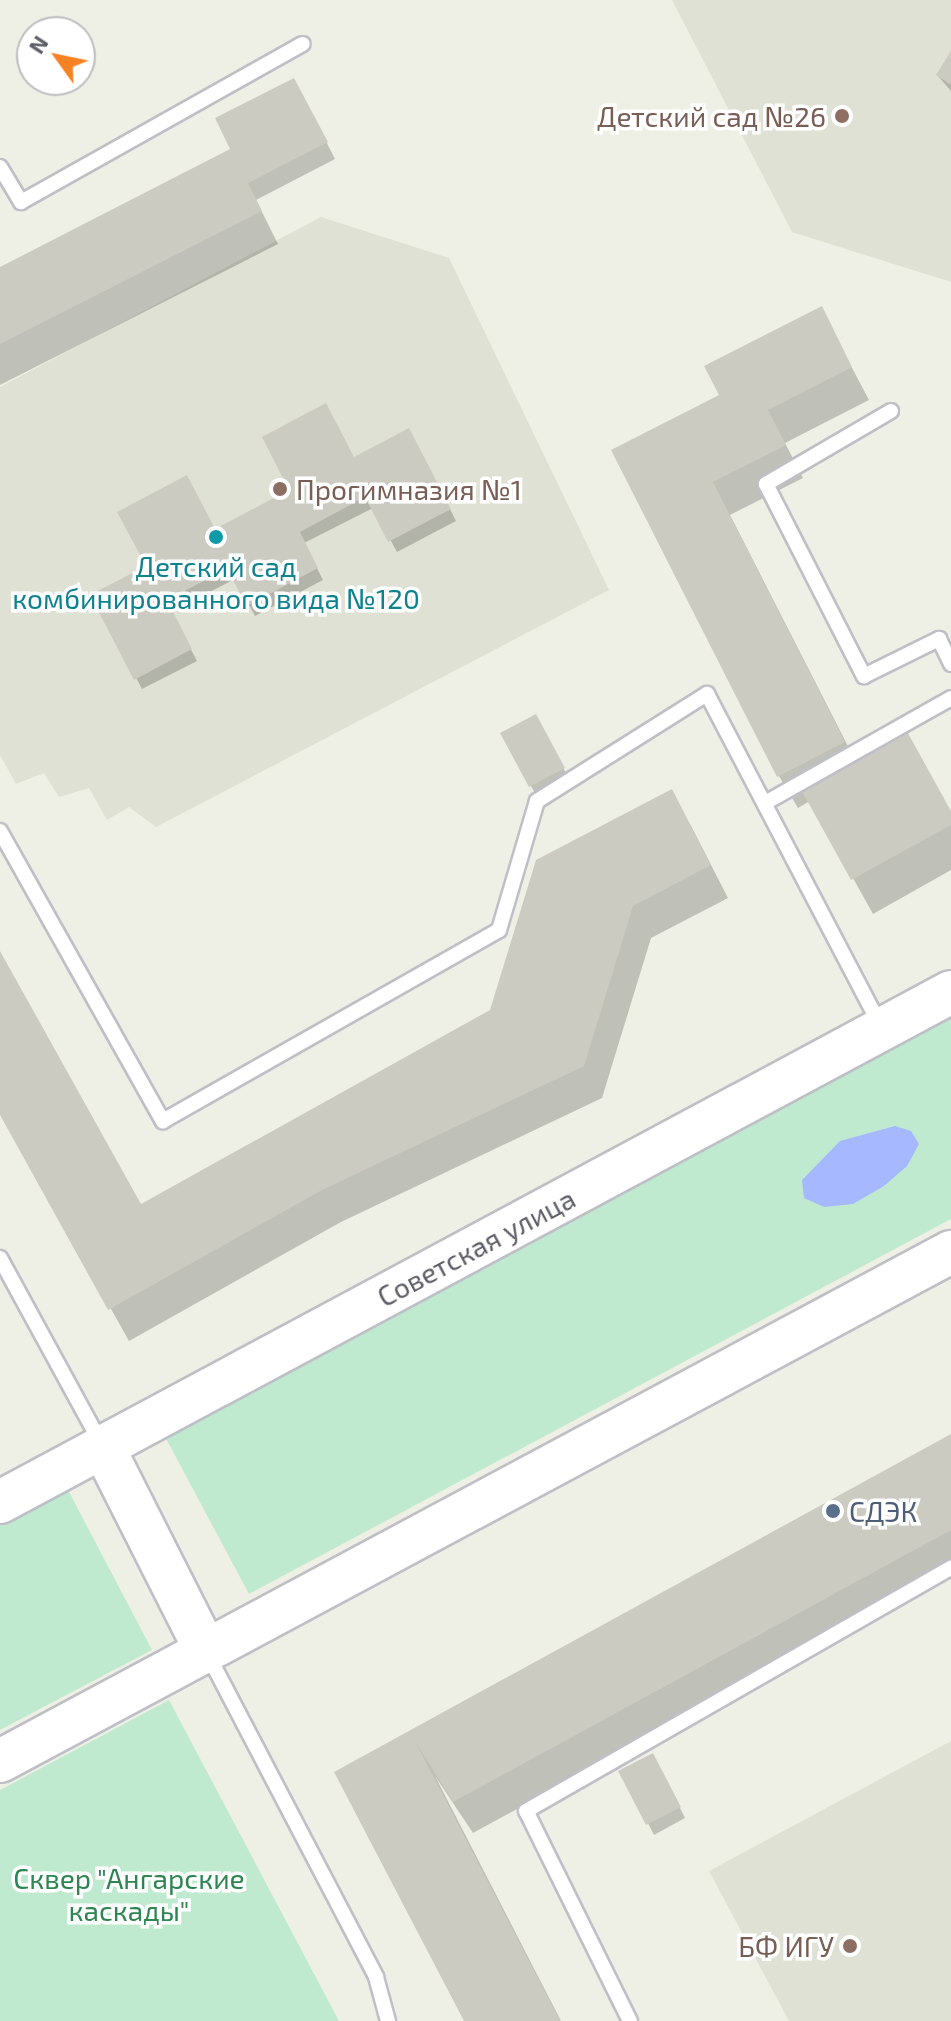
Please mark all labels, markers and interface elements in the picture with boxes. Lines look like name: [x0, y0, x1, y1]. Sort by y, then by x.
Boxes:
north arrow: [16, 16, 96, 96]
text: N: [22, 30, 53, 58]
place label: Детский сад №26: [597, 99, 826, 133]
marker: Детский сад №26: [833, 107, 851, 125]
place label: Прогимназия №1: [296, 472, 522, 506]
marker: Прогимназия №1: [271, 480, 289, 498]
marker: Детский сад комбинированного вида №120: [207, 528, 225, 546]
place label: Детский сад комбинированного вида №120: [12, 549, 420, 615]
street label: Советская улица: [371, 1181, 581, 1313]
place label: СДЭК: [849, 1494, 917, 1528]
marker: СДЭК: [824, 1502, 842, 1520]
park label: Сквер "Ангарские каскады": [13, 1861, 245, 1927]
place label: БФ ИГУ: [738, 1929, 834, 1963]
marker: БФ ИГУ: [841, 1937, 859, 1955]

